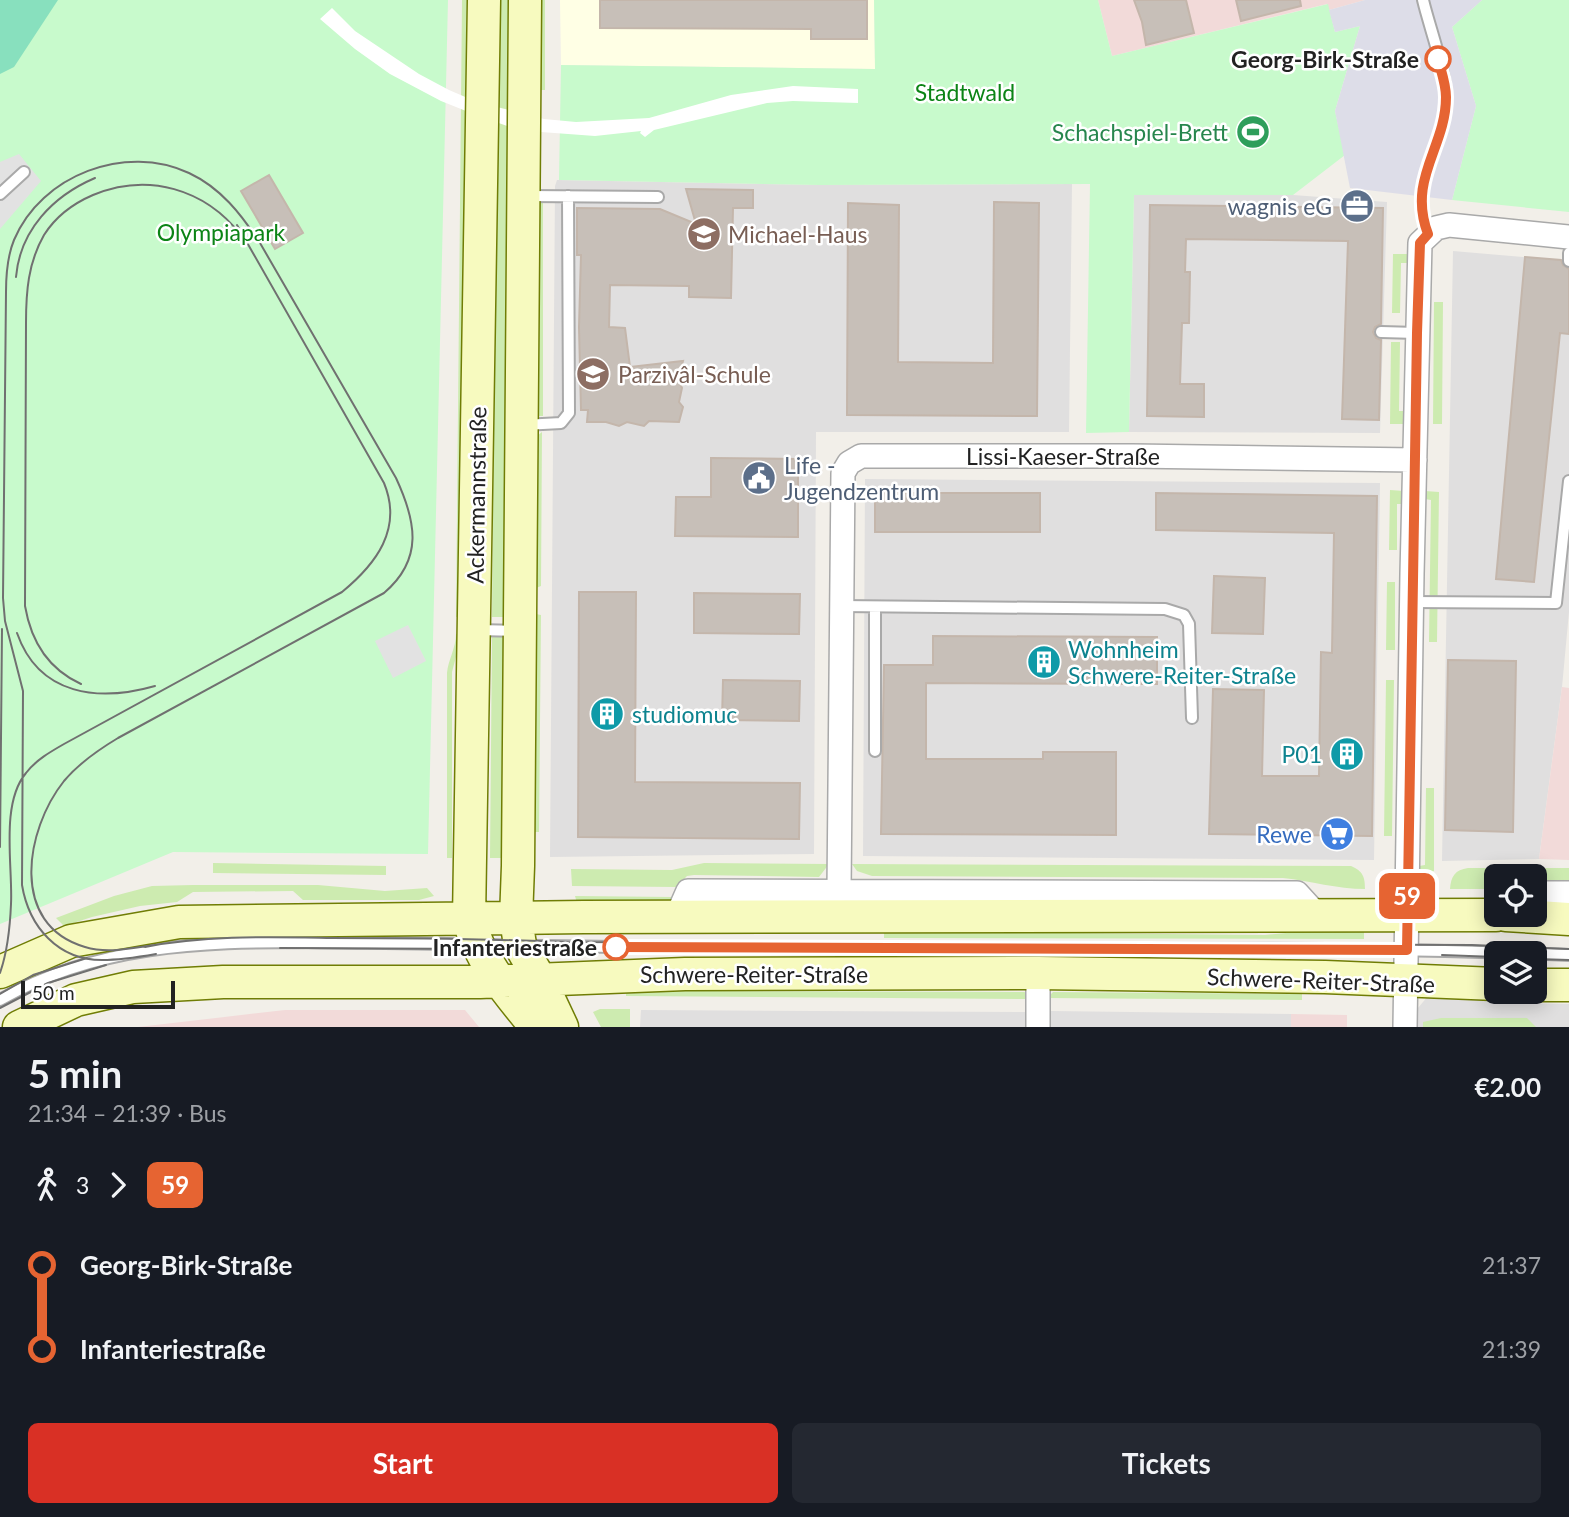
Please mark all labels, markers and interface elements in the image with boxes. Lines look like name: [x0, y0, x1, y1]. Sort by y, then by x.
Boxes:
place label: Georg-Birk-Straße: [1231, 45, 1419, 73]
marker: Georg-Birk-Straße: [1425, 46, 1451, 72]
park label: Stadtwald: [915, 78, 1015, 106]
sports icon: Schachspiel-Brett: [1234, 113, 1272, 151]
place label: Schachspiel-Brett: [1052, 118, 1228, 146]
office icon: wagnis eG: [1338, 187, 1376, 225]
place label: wagnis eG: [1228, 192, 1332, 220]
school or university icon: Michael-Haus: [685, 215, 723, 253]
park label: Olympiapark: [157, 218, 286, 246]
place label: Michael-Haus: [728, 220, 868, 248]
school or university icon: Parzivâl-Schule: [574, 355, 612, 393]
place label: Parzivâl-Schule: [618, 360, 771, 388]
street label: Ackermannstraße: [460, 406, 492, 584]
street label: Lissi-Kaeser-Straße: [966, 442, 1160, 470]
place label: Life - Jugendzentrum: [784, 451, 939, 505]
public building icon: Life - Jugendzentrum: [740, 459, 778, 497]
place label: Wohnheim Schwere-Reiter-Straße: [1068, 635, 1296, 689]
building icon: Wohnheim Schwere-Reiter-Straße: [1025, 643, 1063, 681]
building icon: studiomuc: [588, 695, 626, 733]
place label: studiomuc: [632, 700, 737, 728]
building icon: P01: [1328, 735, 1366, 773]
place label: P01: [1282, 740, 1322, 768]
supermarket icon: Rewe: [1318, 815, 1356, 853]
place label: Rewe: [1256, 820, 1312, 848]
map controls: [1484, 864, 1547, 1004]
button: locate: [1484, 864, 1547, 927]
line badge: 59: [1376, 873, 1438, 919]
text: 59: [1393, 881, 1421, 910]
place label: Infanteriestraße: [433, 933, 597, 961]
marker: Infanteriestraße: [603, 934, 629, 960]
button: layers: [1484, 941, 1547, 1004]
street label: Schwere-Reiter-Straße: [640, 960, 868, 988]
street label: Schwere-Reiter-Straße: [1206, 962, 1436, 998]
scale bar: [21, 978, 175, 1010]
text: 50 m: [32, 981, 75, 1004]
text: 5 min: [28, 1050, 122, 1096]
text: €2.00: [1475, 1071, 1541, 1103]
text: 21:34 – 21:39 · Bus: [28, 1099, 227, 1127]
icon: walk: [28, 1166, 66, 1204]
icon: forward: [99, 1166, 137, 1204]
text: 59: [161, 1170, 189, 1199]
text: 3: [76, 1171, 89, 1199]
text: Georg-Birk-Straße: [80, 1249, 292, 1281]
text: 21:37: [1482, 1251, 1541, 1279]
text: Infanteriestraße: [80, 1333, 266, 1365]
text: 21:39: [1482, 1335, 1541, 1363]
button: Start: [28, 1423, 778, 1503]
button: Tickets: [792, 1423, 1541, 1503]

